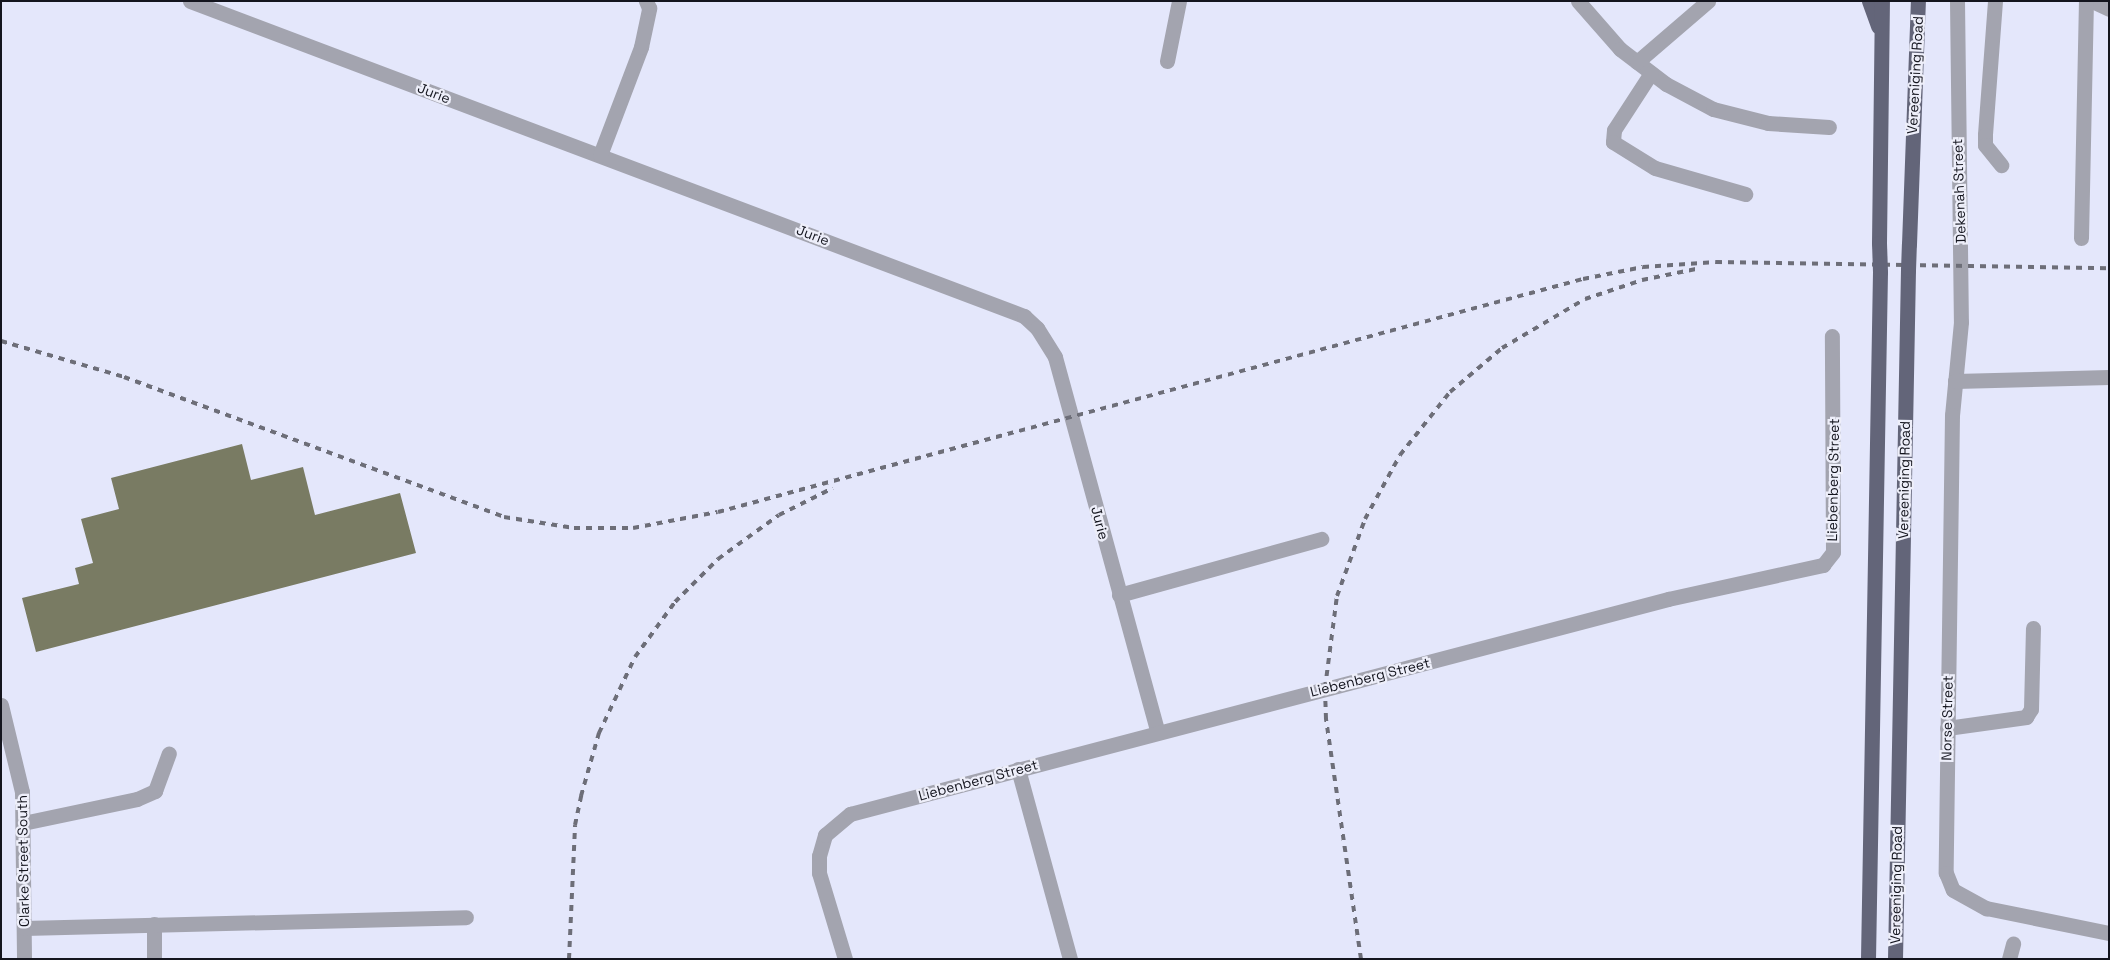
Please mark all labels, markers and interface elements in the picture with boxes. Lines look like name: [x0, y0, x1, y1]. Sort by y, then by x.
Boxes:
street label: Vereeniging Road: [1904, 16, 1926, 134]
street label: Jurie: [415, 79, 453, 107]
street label: Dekenah Street: [1949, 138, 1969, 244]
street label: Jurie: [794, 221, 832, 249]
street label: Liebenberg Street: [1824, 418, 1842, 542]
street label: Vereeniging Road: [1895, 421, 1913, 539]
street label: Jurie: [1088, 505, 1112, 541]
street label: Liebenberg Street: [1308, 654, 1432, 700]
street label: Norse Street: [1938, 675, 1956, 761]
street label: Liebenberg Street: [916, 756, 1040, 804]
street label: Clarke Street South: [13, 795, 33, 927]
street label: Vereeniging Road: [1887, 826, 1905, 944]

